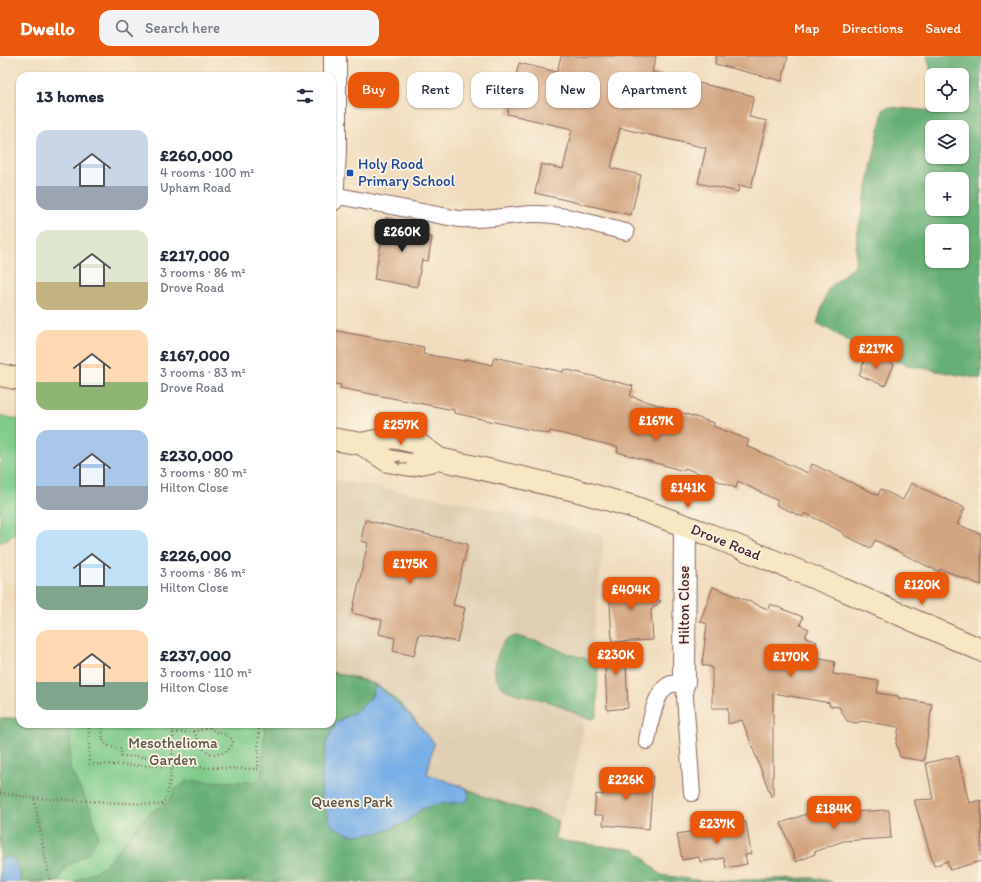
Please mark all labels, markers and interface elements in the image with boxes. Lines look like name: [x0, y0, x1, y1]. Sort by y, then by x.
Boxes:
search box: [99, 10, 379, 46]
text: Dwello: [20, 17, 75, 40]
icon: search: [113, 17, 135, 39]
text: Search here: [145, 19, 220, 37]
text: Map: [794, 20, 820, 37]
text: Directions: [842, 20, 903, 37]
text: Saved: [925, 20, 961, 37]
map controls: [925, 68, 969, 268]
button: locate: [925, 68, 969, 112]
chip: Buy: [348, 72, 399, 108]
chip: Rent: [407, 72, 463, 108]
chip: Filters: [471, 72, 538, 108]
chip: New: [546, 72, 600, 108]
chip: Apartment: [608, 72, 701, 108]
icon: filters: [294, 85, 316, 107]
text: 13 homes: [36, 86, 104, 106]
button: layers: [925, 120, 969, 164]
text: £260,000: [160, 145, 233, 165]
icon: home: [68, 146, 116, 194]
place label: Holy Rood Primary School: [358, 155, 456, 190]
text: 4 rooms · 100 m²: [160, 165, 254, 180]
marker: Holy Rood Primary School: [345, 168, 355, 178]
button: +: [925, 172, 969, 216]
text: Upham Road: [160, 180, 231, 195]
pin: £260K: [374, 219, 430, 253]
text: £260K: [384, 224, 421, 239]
button: −: [925, 224, 969, 268]
text: £217,000: [160, 245, 230, 265]
icon: home: [68, 246, 116, 294]
text: 3 rooms · 86 m²: [160, 265, 246, 280]
text: Drove Road: [160, 280, 224, 295]
pin: £217K: [848, 336, 904, 370]
text: £217K: [859, 341, 893, 356]
text: £167,000: [160, 345, 230, 365]
icon: home: [68, 346, 116, 394]
text: 3 rooms · 83 m²: [160, 365, 246, 380]
text: Drove Road: [160, 380, 224, 395]
pin: £167K: [628, 408, 684, 442]
pin: £257K: [373, 412, 429, 446]
text: £167K: [639, 413, 673, 428]
text: £257K: [383, 417, 419, 432]
text: £230,000: [160, 445, 233, 465]
icon: home: [68, 446, 116, 494]
one-way arrow: [394, 460, 407, 466]
text: 3 rooms · 80 m²: [160, 465, 247, 480]
pin: £141K: [660, 475, 716, 509]
text: Hilton Close: [160, 480, 228, 495]
text: £141K: [670, 480, 706, 495]
street label: Drove Road: [688, 520, 764, 564]
text: £226,000: [160, 545, 231, 565]
icon: home: [68, 546, 116, 594]
pin: £175K: [382, 551, 438, 585]
text: £175K: [393, 556, 427, 571]
text: 3 rooms · 86 m²: [160, 565, 246, 580]
street label: Hilton Close: [675, 566, 693, 644]
pin: £120K: [894, 572, 950, 606]
pin: £404K: [603, 577, 659, 611]
text: £120K: [904, 577, 940, 592]
text: Hilton Close: [160, 580, 228, 595]
text: £404K: [612, 582, 650, 597]
pin: £230K: [588, 642, 644, 676]
pin: £170K: [763, 644, 819, 678]
text: £237,000: [160, 645, 231, 665]
icon: home: [68, 646, 116, 694]
text: £230K: [597, 647, 635, 662]
text: £170K: [773, 649, 809, 664]
text: 3 rooms · 110 m²: [160, 665, 252, 680]
text: Hilton Close: [160, 680, 228, 695]
park label: Mesothelioma Garden: [128, 734, 218, 769]
pin: £226K: [598, 767, 654, 801]
text: £226K: [608, 772, 644, 787]
park label: Queens Park: [311, 793, 393, 811]
pin: £184K: [806, 796, 862, 830]
text: £184K: [816, 801, 852, 816]
pin: £237K: [689, 811, 745, 845]
text: £237K: [699, 816, 735, 831]

